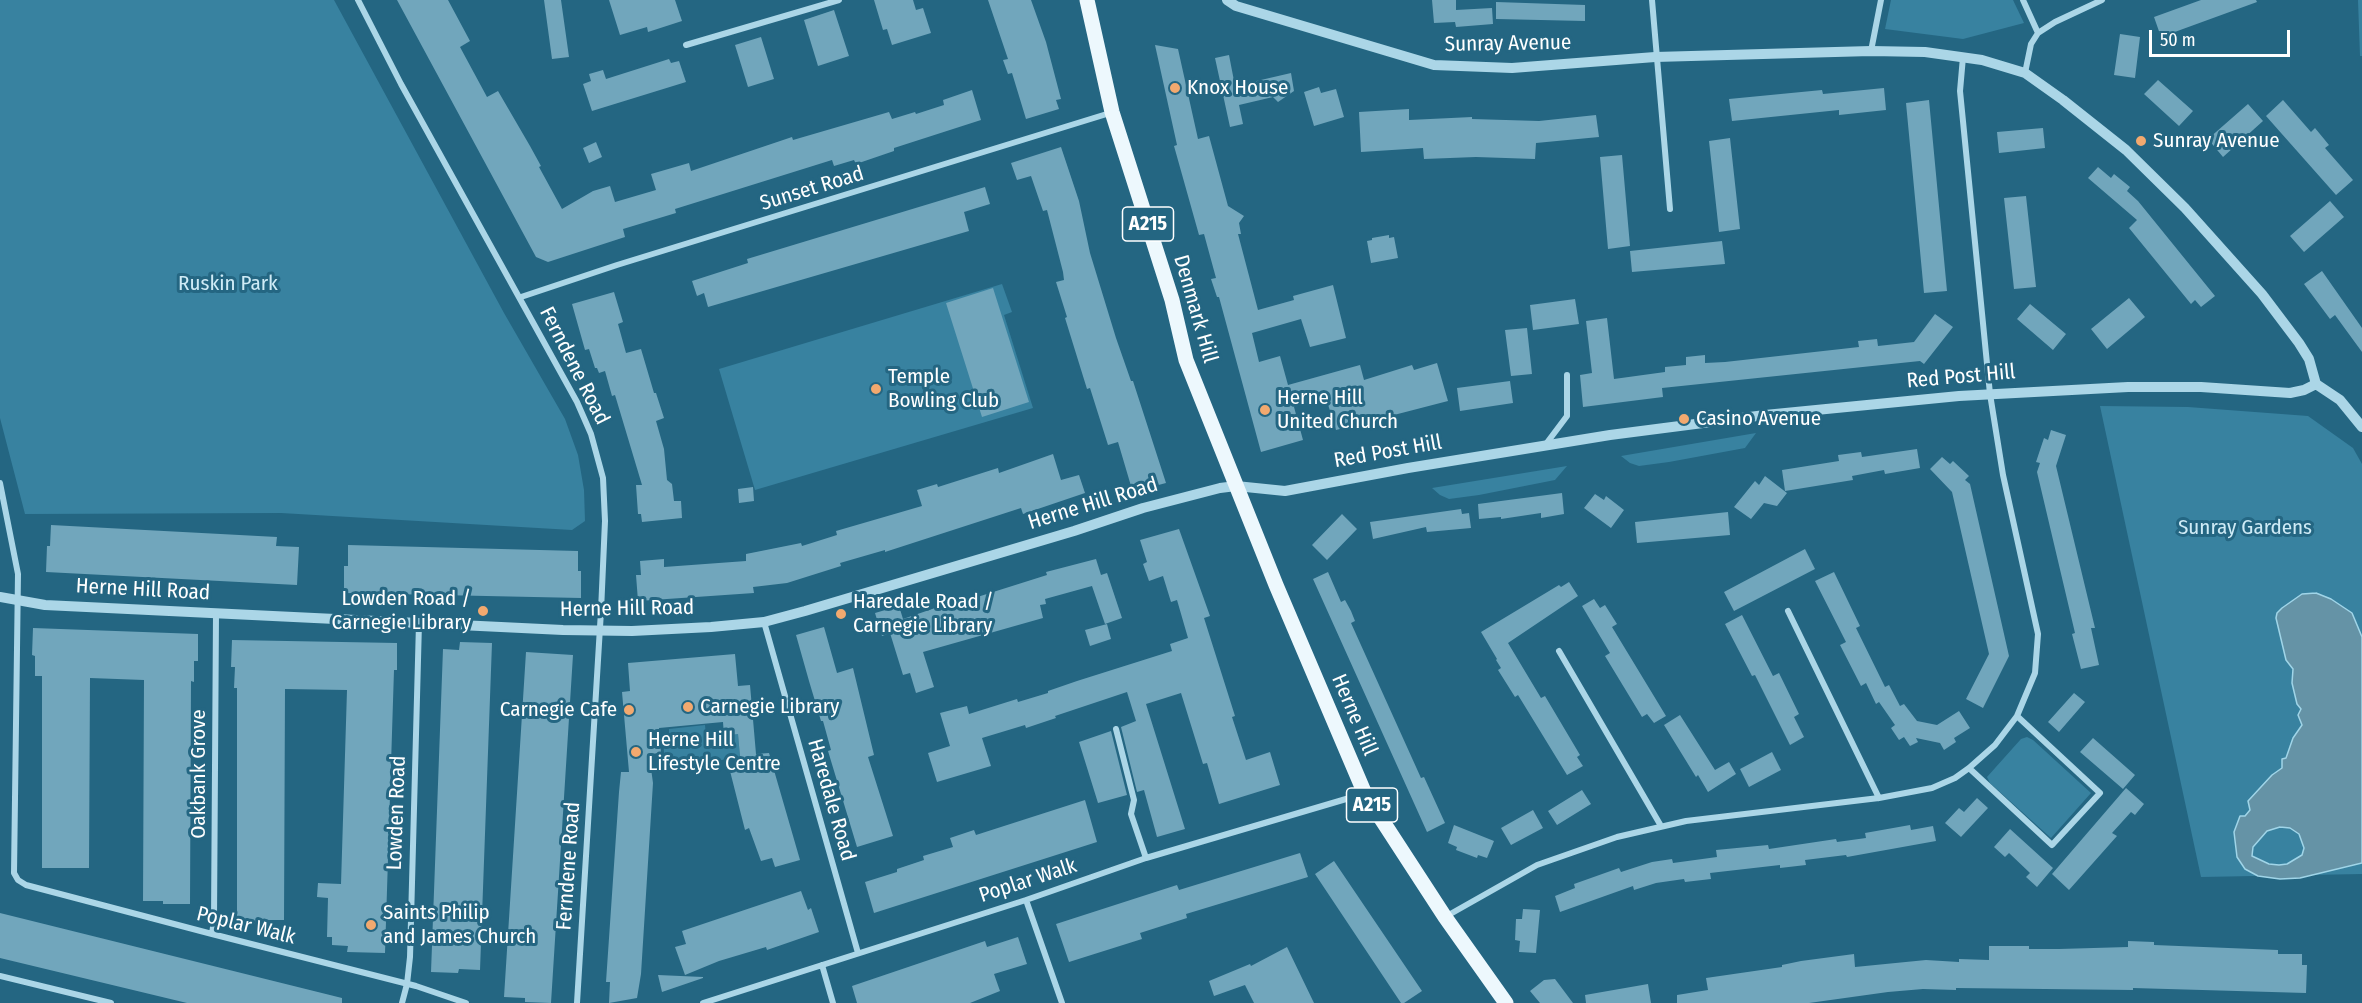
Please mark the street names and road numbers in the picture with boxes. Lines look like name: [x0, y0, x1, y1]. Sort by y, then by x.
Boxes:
street label: Sunray Avenue: [1445, 30, 1571, 58]
street label: Sunset Road: [757, 161, 867, 217]
road number: A215: [1122, 207, 1174, 241]
street label: Denmark Hill: [1168, 252, 1222, 366]
street label: Ferndene Road: [534, 303, 614, 429]
street label: Red Post Hill: [1906, 360, 2016, 394]
street label: Red Post Hill: [1332, 430, 1444, 474]
street label: Herne Hill Road: [1025, 472, 1161, 536]
street label: Herne Hill Road: [75, 574, 211, 606]
street label: Herne Hill Road: [560, 595, 694, 623]
street label: Herne Hill: [1326, 671, 1382, 759]
street label: Oakbank Grove: [186, 709, 212, 839]
street label: Haredale Road: [802, 736, 860, 864]
street label: Lowden Road: [382, 755, 412, 871]
road number: A215: [1346, 788, 1398, 822]
street label: Ferndene Road: [552, 801, 586, 931]
street label: Poplar Walk: [976, 853, 1080, 909]
street label: Poplar Walk: [194, 902, 298, 950]

